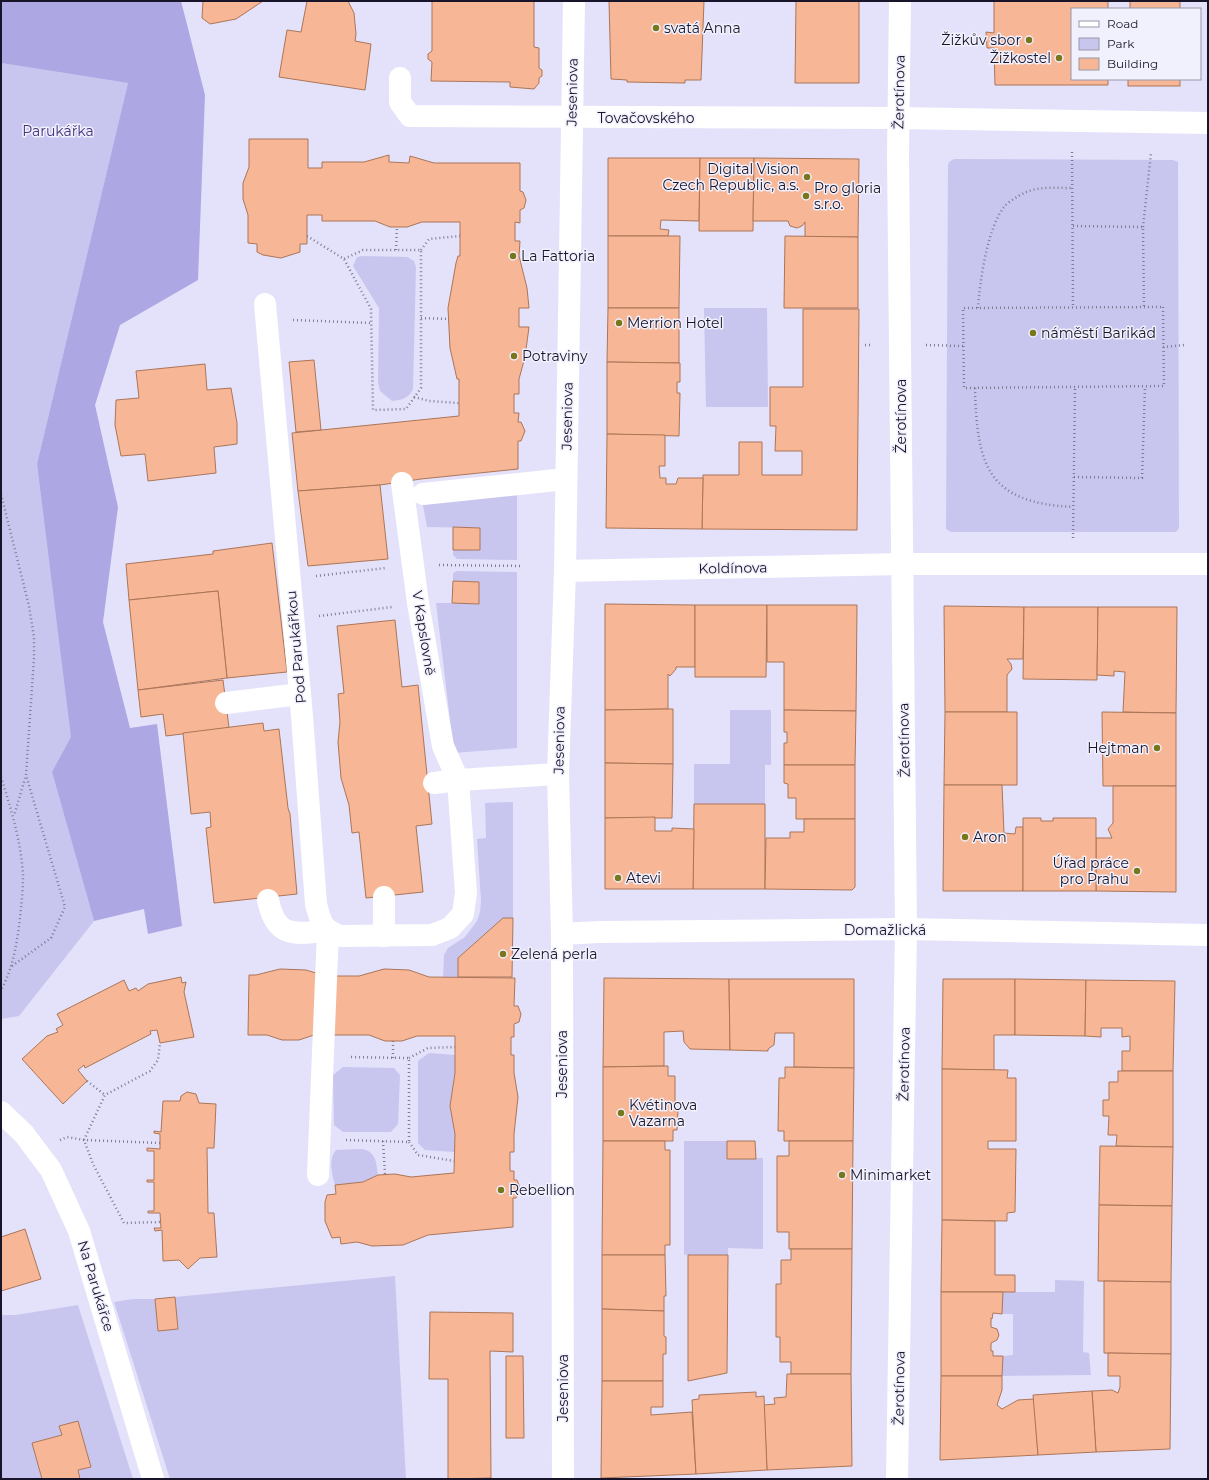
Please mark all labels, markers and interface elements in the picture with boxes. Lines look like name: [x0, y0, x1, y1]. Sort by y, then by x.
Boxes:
legend: [1071, 8, 1201, 80]
text: Road: [1107, 16, 1138, 31]
place label: svatá Anna: [664, 19, 741, 37]
marker: svatá Anna: [651, 23, 661, 33]
place label: Žižkův sbor: [941, 31, 1021, 49]
marker: Žižkův sbor: [1024, 35, 1034, 45]
text: Park: [1107, 36, 1135, 51]
place label: Žižkostel: [990, 49, 1051, 67]
marker: Žižkostel: [1054, 53, 1064, 63]
street label: Žerotínova: [889, 55, 909, 129]
text: Building: [1107, 56, 1158, 71]
street label: Jeseniova: [562, 58, 582, 127]
street label: Tovačovského: [598, 109, 695, 127]
park label: Parukářka: [22, 122, 94, 140]
place label: Digital Vision Czech Republic, a.s.: [663, 160, 799, 194]
marker: Digital Vision Czech Republic, a.s.: [802, 172, 812, 182]
place label: Pro gloria s.r.o.: [814, 179, 881, 213]
marker: Pro gloria s.r.o.: [801, 191, 811, 201]
place label: La Fattoria: [521, 247, 595, 265]
marker: La Fattoria: [508, 251, 518, 261]
place label: Merrion Hotel: [627, 314, 723, 332]
marker: Merrion Hotel: [614, 318, 624, 328]
place label: náměstí Barikád: [1041, 324, 1156, 342]
marker: náměstí Barikád: [1028, 328, 1038, 338]
place label: Potraviny: [522, 347, 588, 365]
marker: Potraviny: [509, 351, 519, 361]
street label: Žerotínova: [892, 379, 910, 453]
street label: Jeseniova: [557, 382, 577, 451]
street label: Koldínova: [698, 558, 768, 578]
street label: V Kapslovně: [408, 589, 440, 677]
street label: Pod Parukářkou: [282, 590, 310, 704]
street label: Žerotínova: [894, 703, 914, 777]
street label: Jeseniova: [549, 706, 569, 775]
place label: Hejtman: [1087, 739, 1149, 757]
marker: Hejtman: [1152, 743, 1162, 753]
place label: Aron: [973, 828, 1007, 846]
marker: Aron: [960, 832, 970, 842]
place label: Úřad práce pro Prahu: [1052, 854, 1129, 888]
marker: Úřad práce pro Prahu: [1132, 866, 1142, 876]
place label: Atevi: [626, 869, 661, 887]
marker: Atevi: [613, 873, 623, 883]
street label: Domažlická: [844, 921, 926, 939]
place label: Zelená perla: [511, 945, 597, 963]
marker: Zelená perla: [498, 949, 508, 959]
street label: Žerotínova: [894, 1027, 914, 1101]
street label: Jeseniova: [553, 1030, 571, 1099]
place label: Kvétinova Vazarna: [629, 1096, 697, 1130]
marker: Kvétinova Vazarna: [616, 1108, 626, 1118]
place label: Minimarket: [850, 1166, 932, 1184]
marker: Minimarket: [837, 1170, 847, 1180]
place label: Rebellion: [509, 1181, 575, 1199]
marker: Rebellion: [496, 1185, 506, 1195]
street label: Na Parukářce: [74, 1238, 118, 1334]
street label: Žerotínova: [889, 1351, 909, 1425]
street label: Jeseniova: [554, 1354, 572, 1423]

